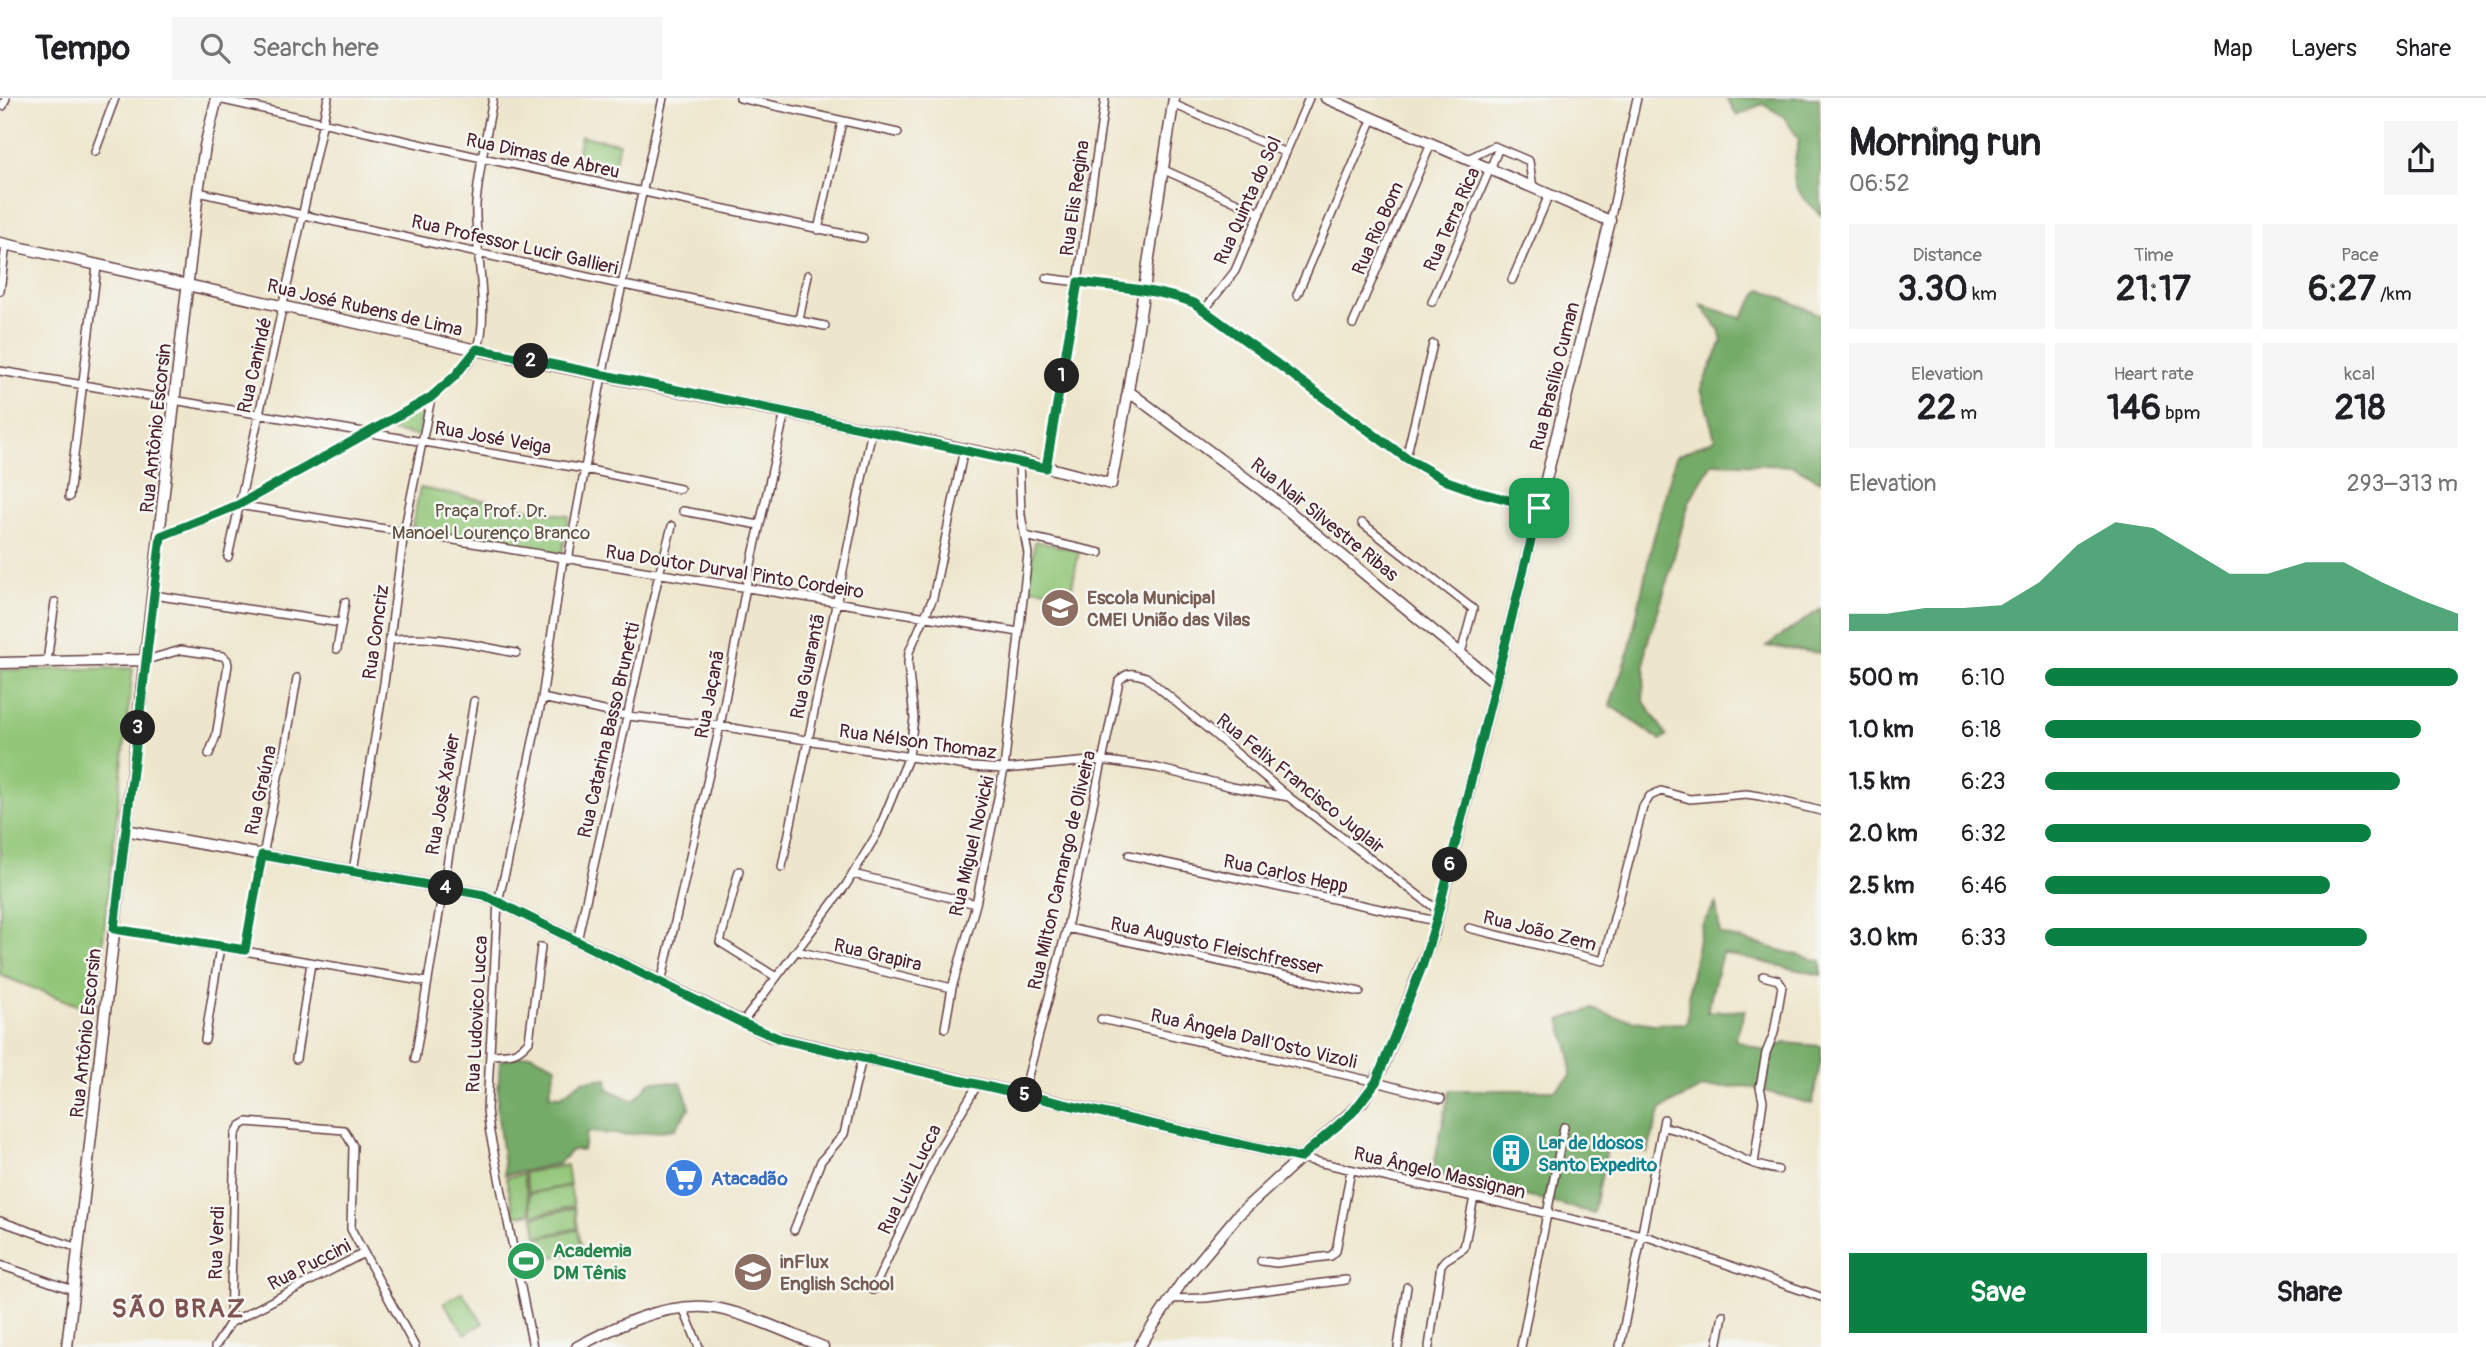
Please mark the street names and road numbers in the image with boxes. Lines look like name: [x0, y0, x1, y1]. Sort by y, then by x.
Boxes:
street label: Rua Dimas de Abreu: [464, 128, 622, 184]
street label: Rua Quinta do Sol: [1209, 132, 1287, 268]
street label: Rua Elis Regina: [1055, 139, 1095, 258]
street label: Rua Terra Rica: [1418, 163, 1486, 275]
street label: Rua Rio Bom: [1347, 178, 1409, 279]
street label: Rua Professor Lucir Gallieri: [409, 209, 621, 280]
street label: Rua José Rubens de Lima: [265, 274, 465, 342]
street label: Rua Brasílio Cuman: [1525, 299, 1585, 453]
street label: Rua Canindé: [232, 315, 278, 415]
street label: Rua Antônio Escorsin: [135, 342, 177, 514]
street label: Rua José Veiga: [433, 416, 553, 460]
street label: Rua Nair Silvestre Ribas: [1246, 453, 1404, 587]
street label: Rua Doutor Durval Pinto Cordeiro: [604, 540, 866, 604]
street label: Rua Concriz: [357, 583, 395, 681]
street label: Rua Guarantã: [785, 611, 831, 721]
street label: Rua Catarina Basso Brunetti: [572, 620, 645, 840]
street label: Rua Jaçanã: [690, 648, 730, 741]
street label: Rua Felix Francisco Juglair: [1211, 708, 1390, 859]
street label: Rua Nélson Thomaz: [837, 719, 998, 765]
street label: Rua José Xavier: [420, 731, 466, 857]
street label: Rua Graúna: [240, 743, 282, 837]
street label: Rua Milton Camargo de Oliveira: [1023, 748, 1101, 992]
street label: Rua Miguel Novicki: [944, 774, 1000, 919]
street label: Rua Carlos Hepp: [1221, 849, 1350, 899]
street label: Rua João Zem: [1481, 905, 1599, 957]
street label: Rua Augusto Fleischfresser: [1108, 912, 1325, 980]
street label: Rua Grapira: [831, 933, 924, 977]
street label: Rua Ludovico Lucca: [461, 935, 493, 1093]
street label: Rua Antônio Escorsin: [65, 947, 107, 1119]
street label: Rua Ângela Dall'Osto Vizoli: [1148, 1004, 1359, 1074]
street label: Rua Luiz Lucca: [873, 1120, 947, 1238]
street label: Rua Ângelo Massignan: [1351, 1142, 1528, 1204]
street label: Rua Verdi: [204, 1206, 230, 1280]
street label: Rua Puccini: [264, 1234, 355, 1296]

